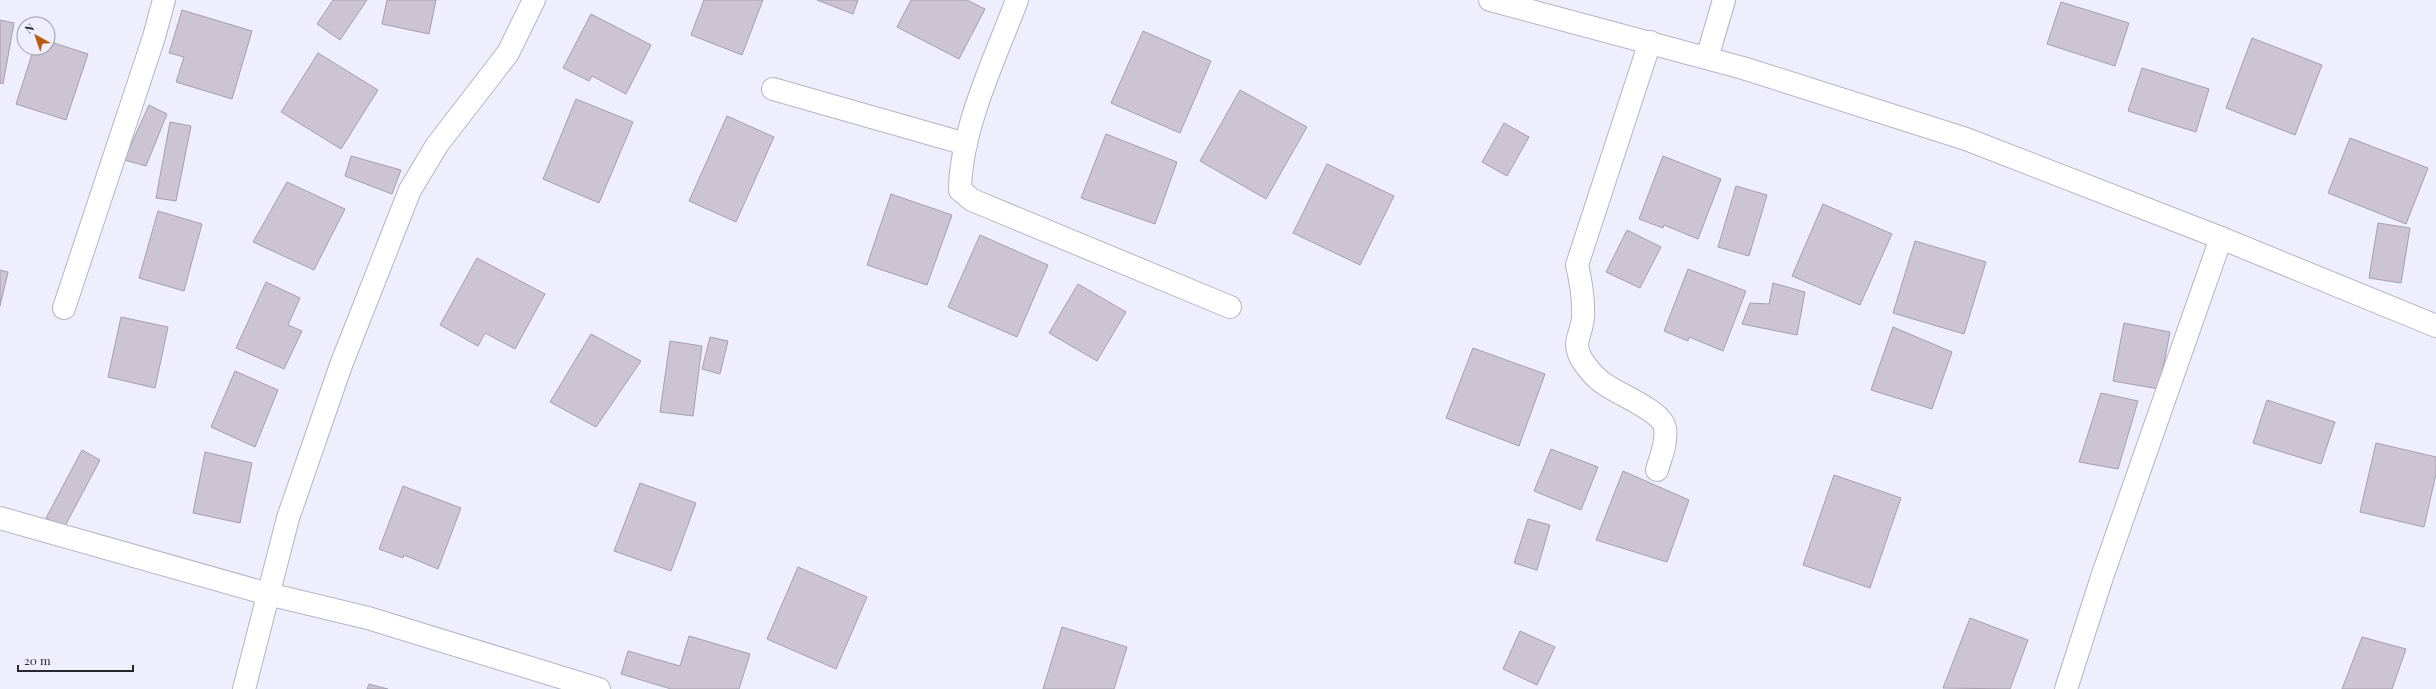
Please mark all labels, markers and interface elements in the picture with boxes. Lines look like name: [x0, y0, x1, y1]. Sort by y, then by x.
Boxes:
north arrow: [16, 16, 56, 56]
text: N: [21, 20, 37, 36]
scale bar: [18, 647, 133, 673]
text: 20 m: [24, 652, 51, 668]

